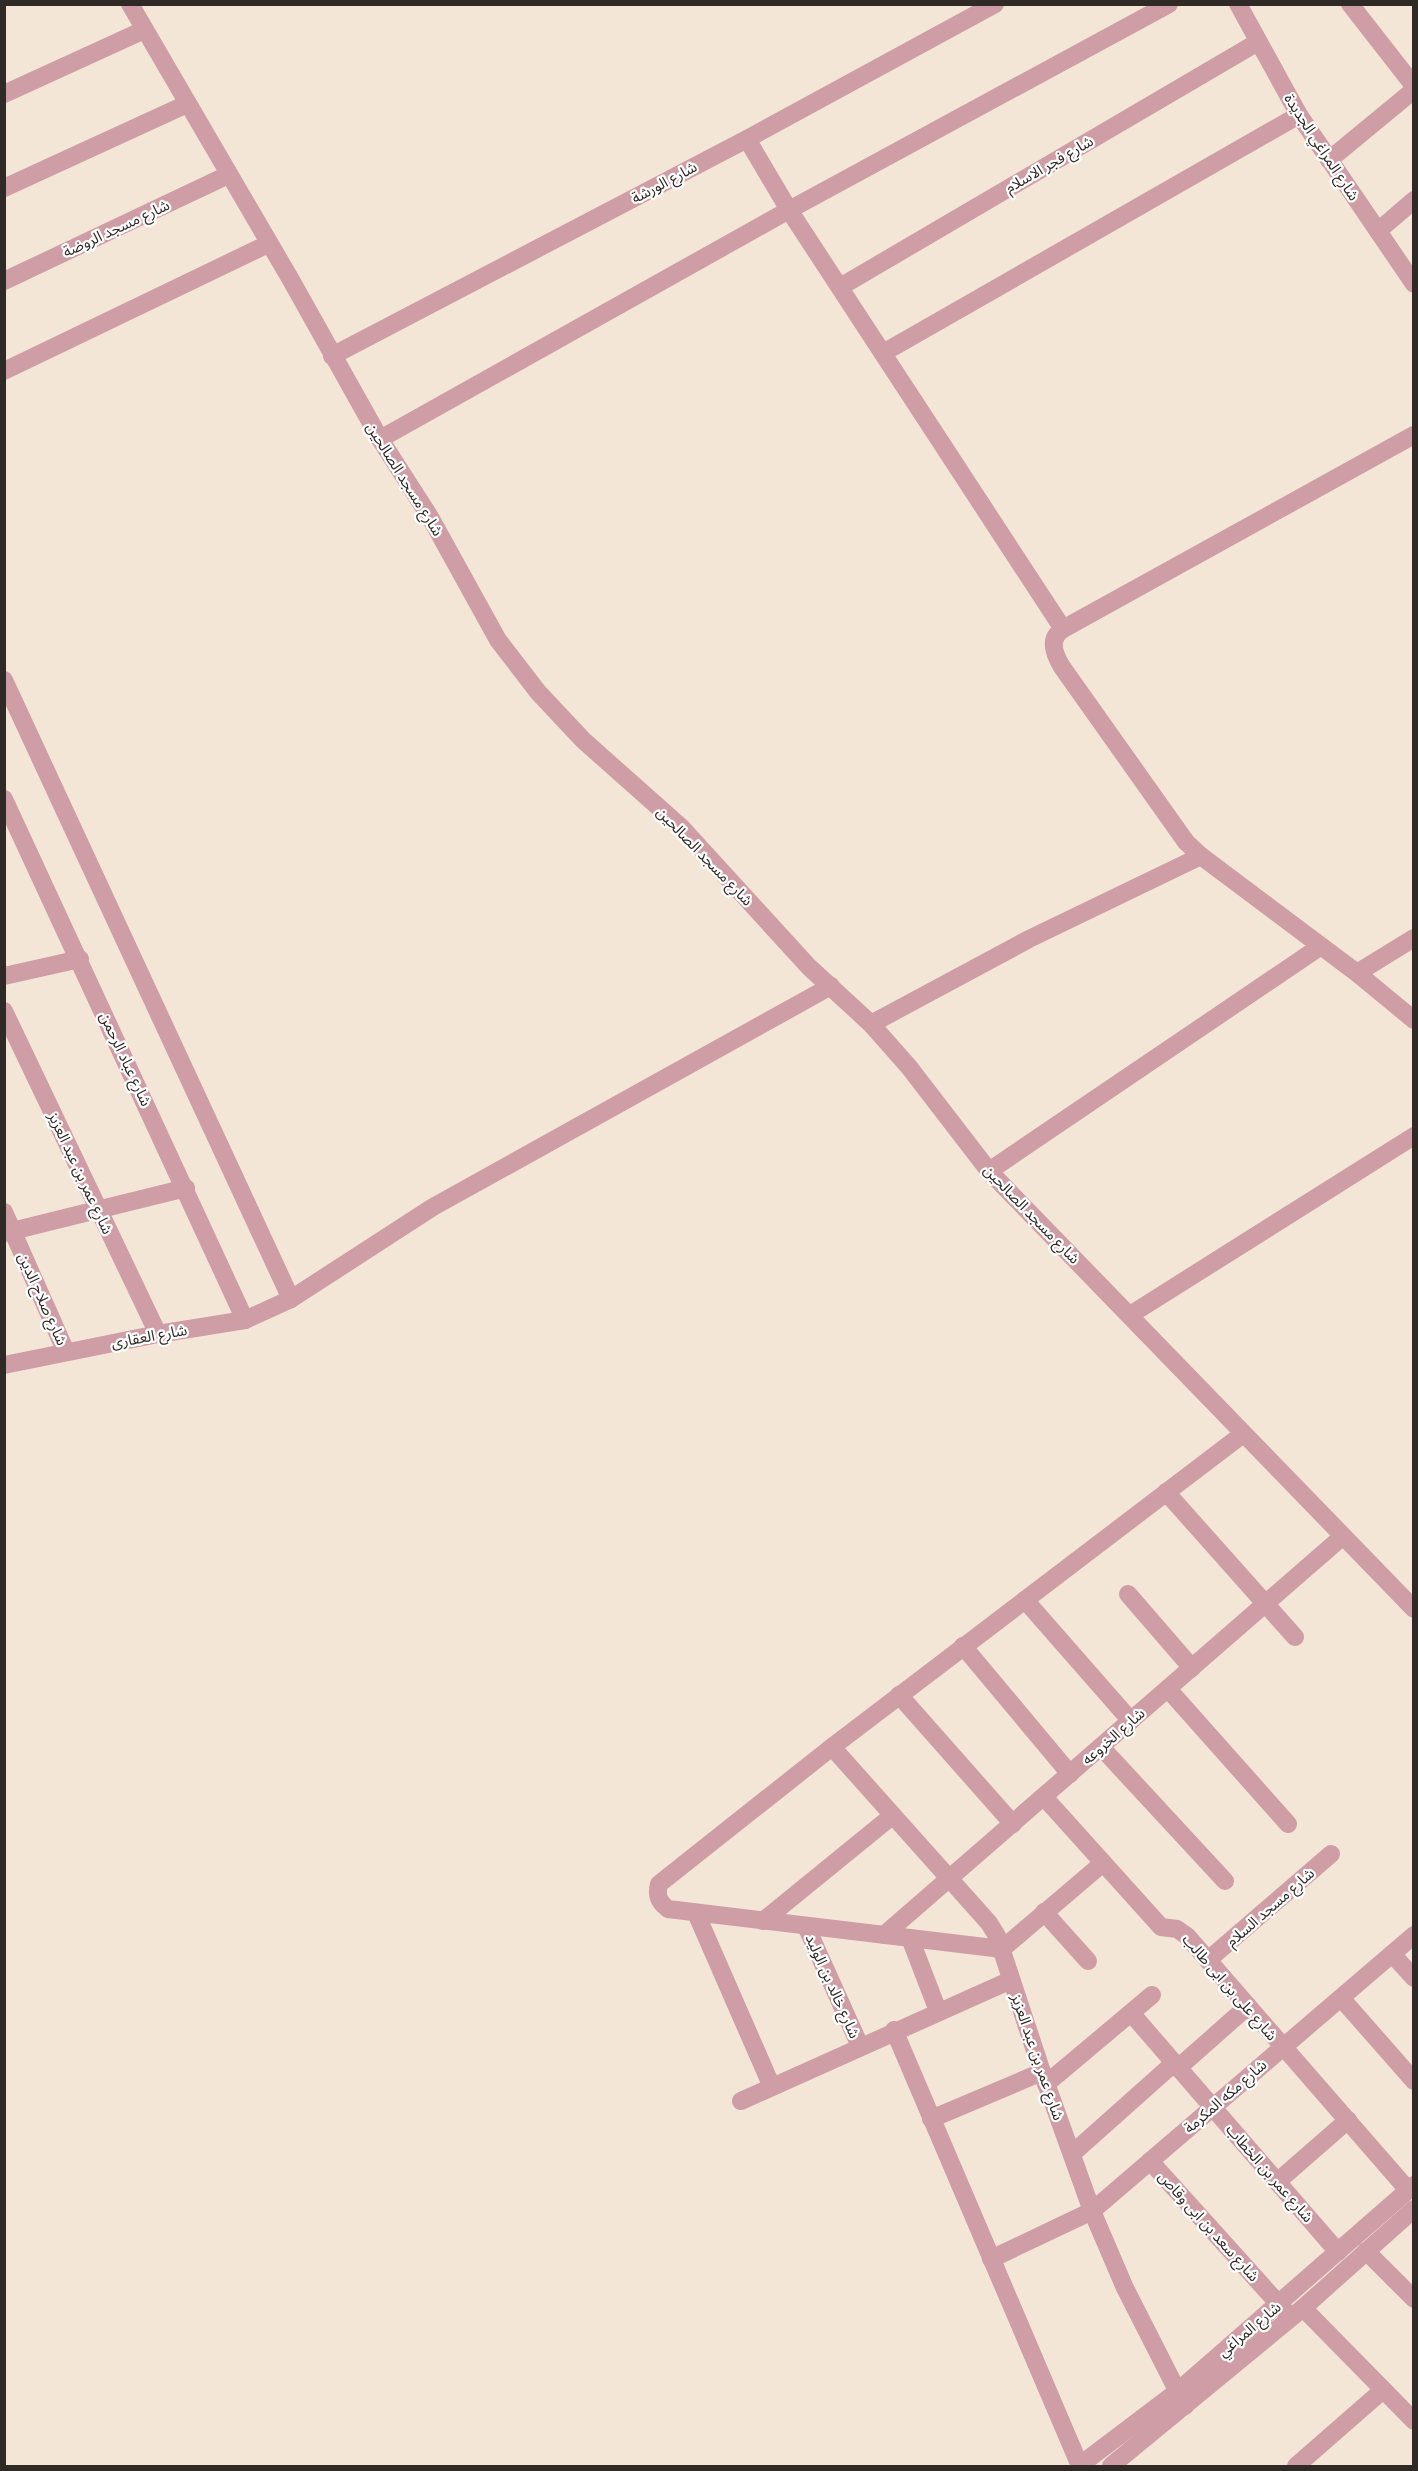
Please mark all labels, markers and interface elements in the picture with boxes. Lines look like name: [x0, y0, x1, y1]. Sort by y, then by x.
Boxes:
street label: شارع المراغي الجديدة: [1278, 90, 1364, 206]
street label: شارع فجر الاسلام: [1001, 131, 1098, 200]
street label: شارع الورشة: [628, 157, 702, 210]
street label: شارع مسجد الروضة: [60, 195, 174, 264]
street label: شارع مسجد الصالحين: [360, 419, 448, 541]
street label: شارع مسجد الصالحين: [651, 802, 757, 912]
street label: شارع عباد الرحمن: [93, 1009, 156, 1111]
street label: شارع عمر بن عبد العزيز: [41, 1108, 118, 1239]
street label: شارع مسجد الصالحين: [978, 1160, 1084, 1270]
street label: شارع صلاح الدين: [11, 1250, 72, 1350]
street label: شارع العقارى: [110, 1320, 189, 1355]
street label: شارع الخروعه: [1078, 1703, 1151, 1771]
street label: شارع مسجد السلام: [1222, 1863, 1320, 1953]
street label: شارع على بن ابى طالب: [1176, 1930, 1282, 2046]
street label: شارع خالد بن الوليد: [799, 1931, 865, 2042]
street label: شارع عمر بن عبد العزيز: [1004, 1990, 1069, 2124]
street label: شارع مكه المكرمة: [1180, 2055, 1272, 2139]
street label: شارع عمر بن الخطاب: [1220, 2120, 1318, 2228]
street label: شارع سعد بن ابى وقاص: [1152, 2167, 1264, 2287]
street label: شارع المراغي: [1214, 2297, 1287, 2363]

